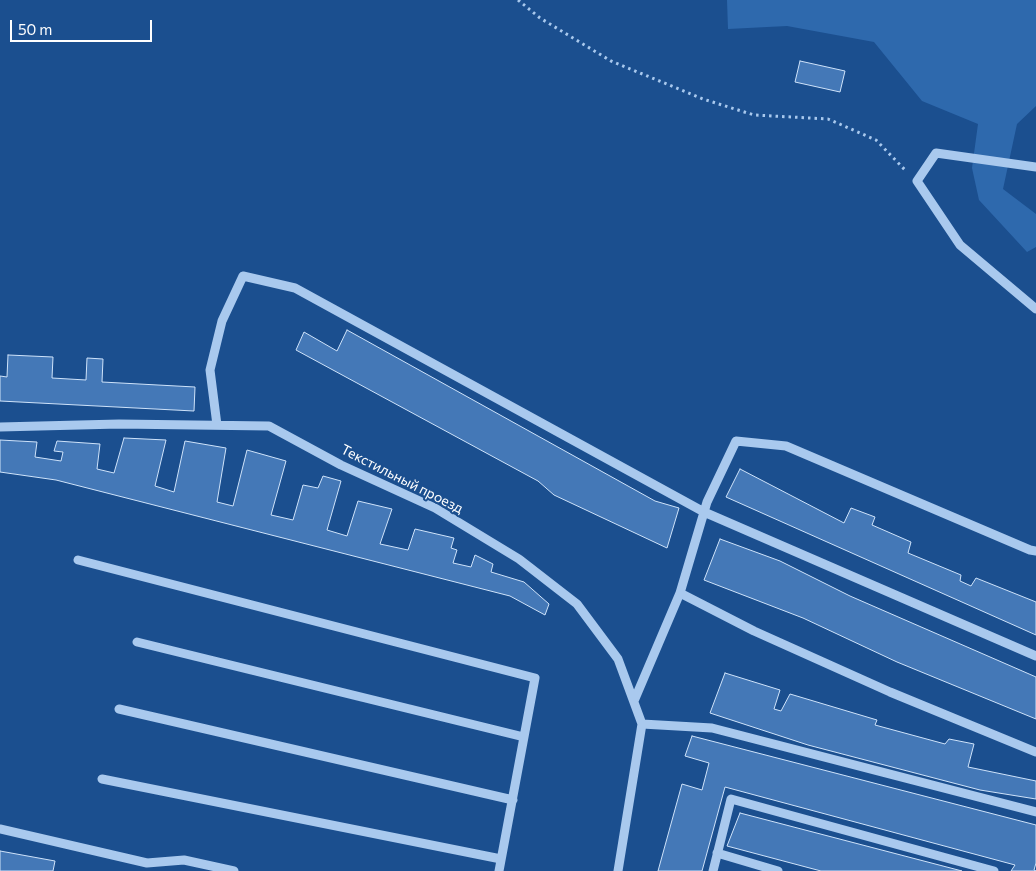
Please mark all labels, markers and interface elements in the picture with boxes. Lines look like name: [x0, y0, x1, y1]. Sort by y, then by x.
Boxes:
scale bar: [12, 10, 155, 42]
text: 50 m: [18, 20, 52, 38]
street label: Текстильный проезд: [338, 441, 466, 517]

